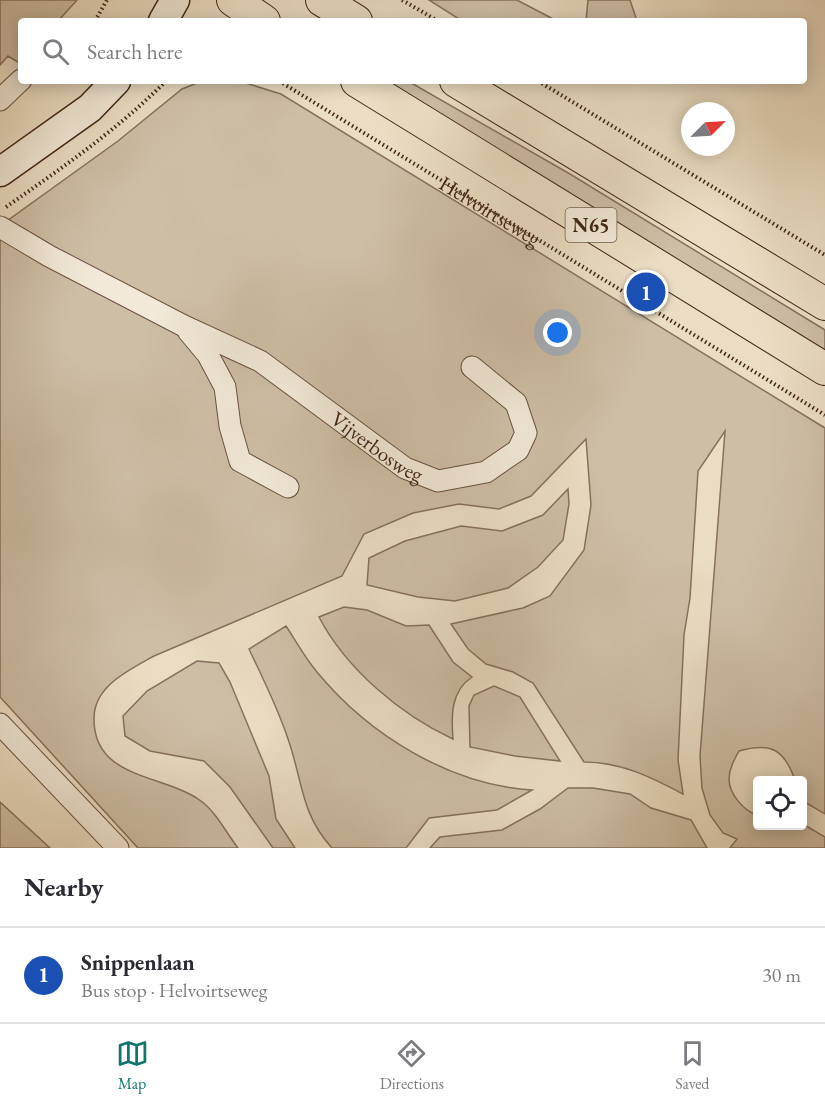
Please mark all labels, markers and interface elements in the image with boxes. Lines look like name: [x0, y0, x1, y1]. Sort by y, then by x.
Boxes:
search box: [18, 18, 807, 84]
icon: search: [39, 35, 72, 68]
text: Search here: [87, 37, 182, 66]
north arrow: [681, 102, 735, 156]
street label: Helvoirtseweg: [435, 169, 547, 252]
road number: N65: [566, 208, 616, 242]
pin: 1: [626, 270, 666, 314]
your location: [543, 318, 572, 347]
street label: Vijverbosweg: [326, 405, 428, 488]
map controls: [753, 776, 807, 830]
button: locate: [753, 776, 807, 830]
text: Nearby: [24, 870, 104, 904]
text: Snippenlaan: [81, 948, 195, 977]
text: 1: [38, 962, 49, 988]
text: 30 m: [762, 962, 801, 988]
text: Bus stop · Helvoirtseweg: [81, 977, 268, 1003]
tab: Map: [116, 1037, 149, 1094]
tab: Directions: [380, 1037, 444, 1094]
tab: Saved: [675, 1037, 709, 1094]

